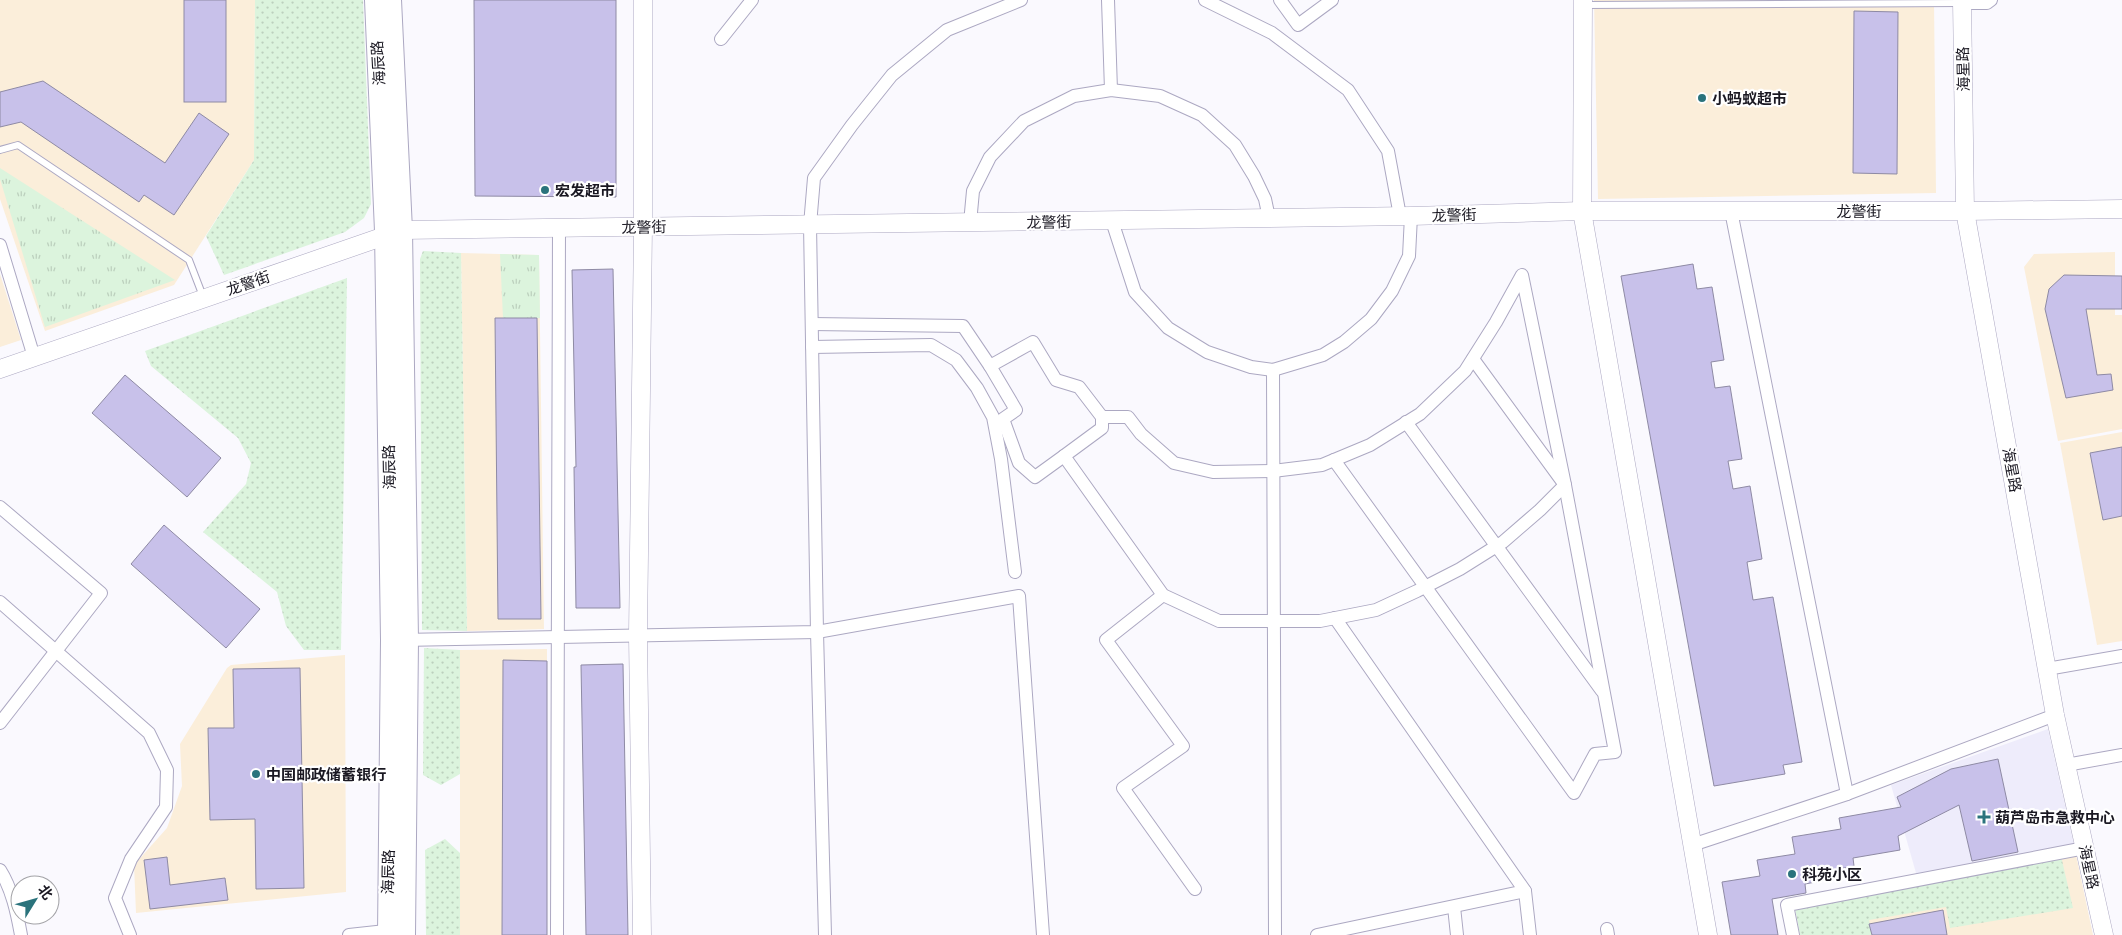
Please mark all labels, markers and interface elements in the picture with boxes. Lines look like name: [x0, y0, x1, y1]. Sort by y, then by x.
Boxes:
street label: 海辰路: [368, 40, 388, 86]
street label: 海星路: [1954, 46, 1972, 92]
place label: 小蚂蚁超市: [1712, 90, 1787, 107]
marker: 小蚂蚁超市: [1696, 92, 1708, 104]
place label: 宏发超市: [555, 182, 615, 199]
marker: 宏发超市: [539, 184, 551, 196]
street label: 龙警街: [1836, 203, 1882, 220]
street label: 龙警街: [1431, 206, 1477, 224]
street label: 龙警街: [1026, 213, 1072, 231]
street label: 龙警街: [621, 218, 667, 236]
street label: 龙警街: [224, 268, 272, 298]
street label: 海辰路: [380, 444, 398, 490]
street label: 海星路: [2000, 446, 2024, 494]
place label: 中国邮政储蓄银行: [266, 766, 386, 783]
marker: 中国邮政储蓄银行: [250, 768, 262, 780]
place label: 葫芦岛市急救中心: [1995, 809, 2115, 826]
marker: 葫芦岛市急救中心: [1977, 810, 1991, 824]
street label: 海星路: [2076, 843, 2102, 891]
street label: 海辰路: [379, 849, 397, 895]
place label: 科苑小区: [1802, 866, 1862, 883]
marker: 科苑小区: [1786, 868, 1798, 880]
north arrow: [10, 875, 60, 925]
text: 北: [35, 882, 56, 903]

